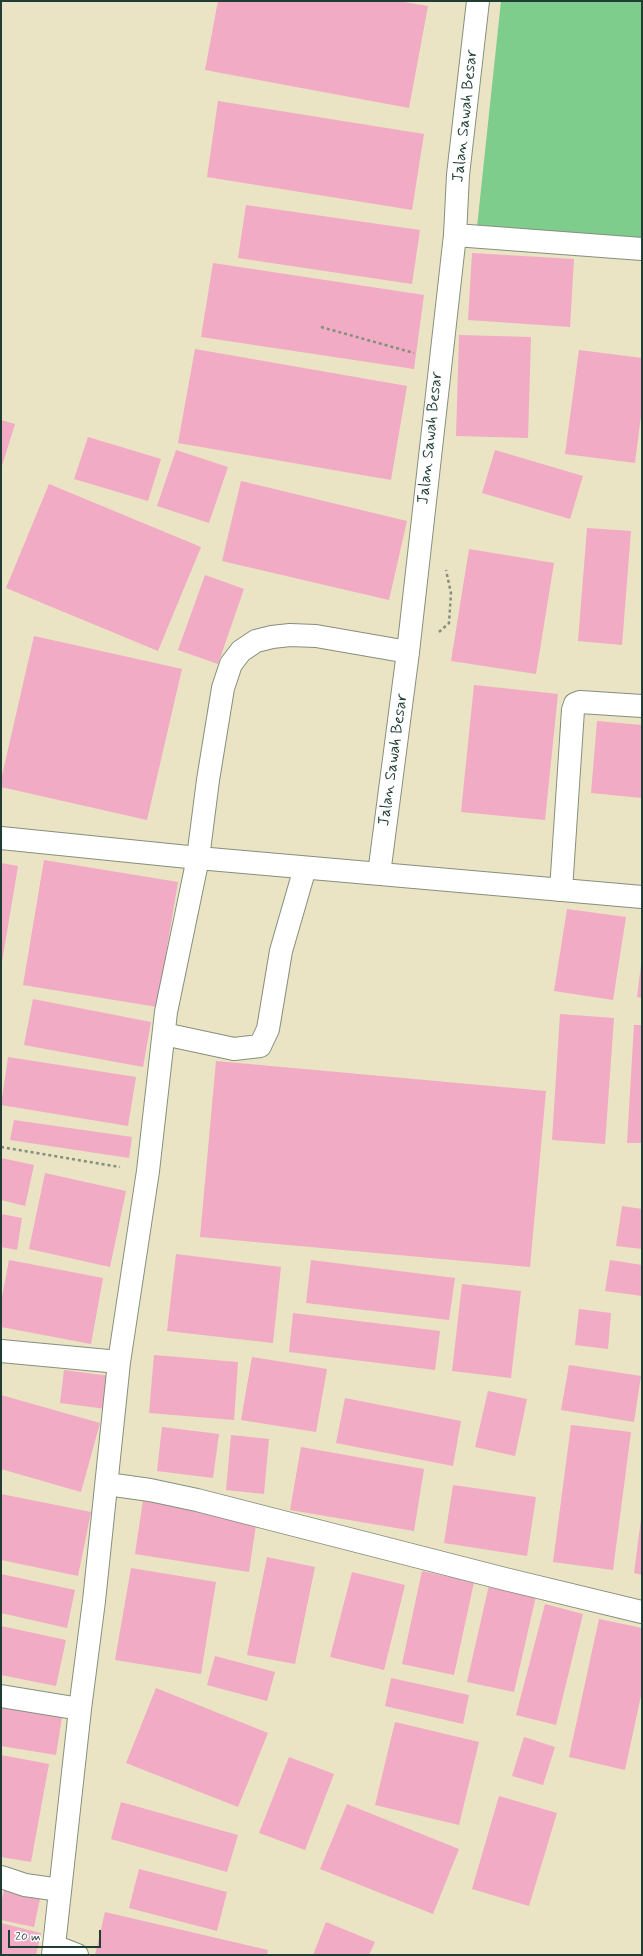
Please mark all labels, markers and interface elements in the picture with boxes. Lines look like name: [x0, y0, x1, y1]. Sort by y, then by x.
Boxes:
street label: Jalan Sawah Besar: [449, 49, 483, 183]
street label: Jalan Sawah Besar: [414, 371, 448, 505]
street label: Jalan Sawah Besar: [375, 693, 413, 827]
scale bar: [10, 1922, 103, 1948]
text: 20 m: [15, 1929, 41, 1945]

